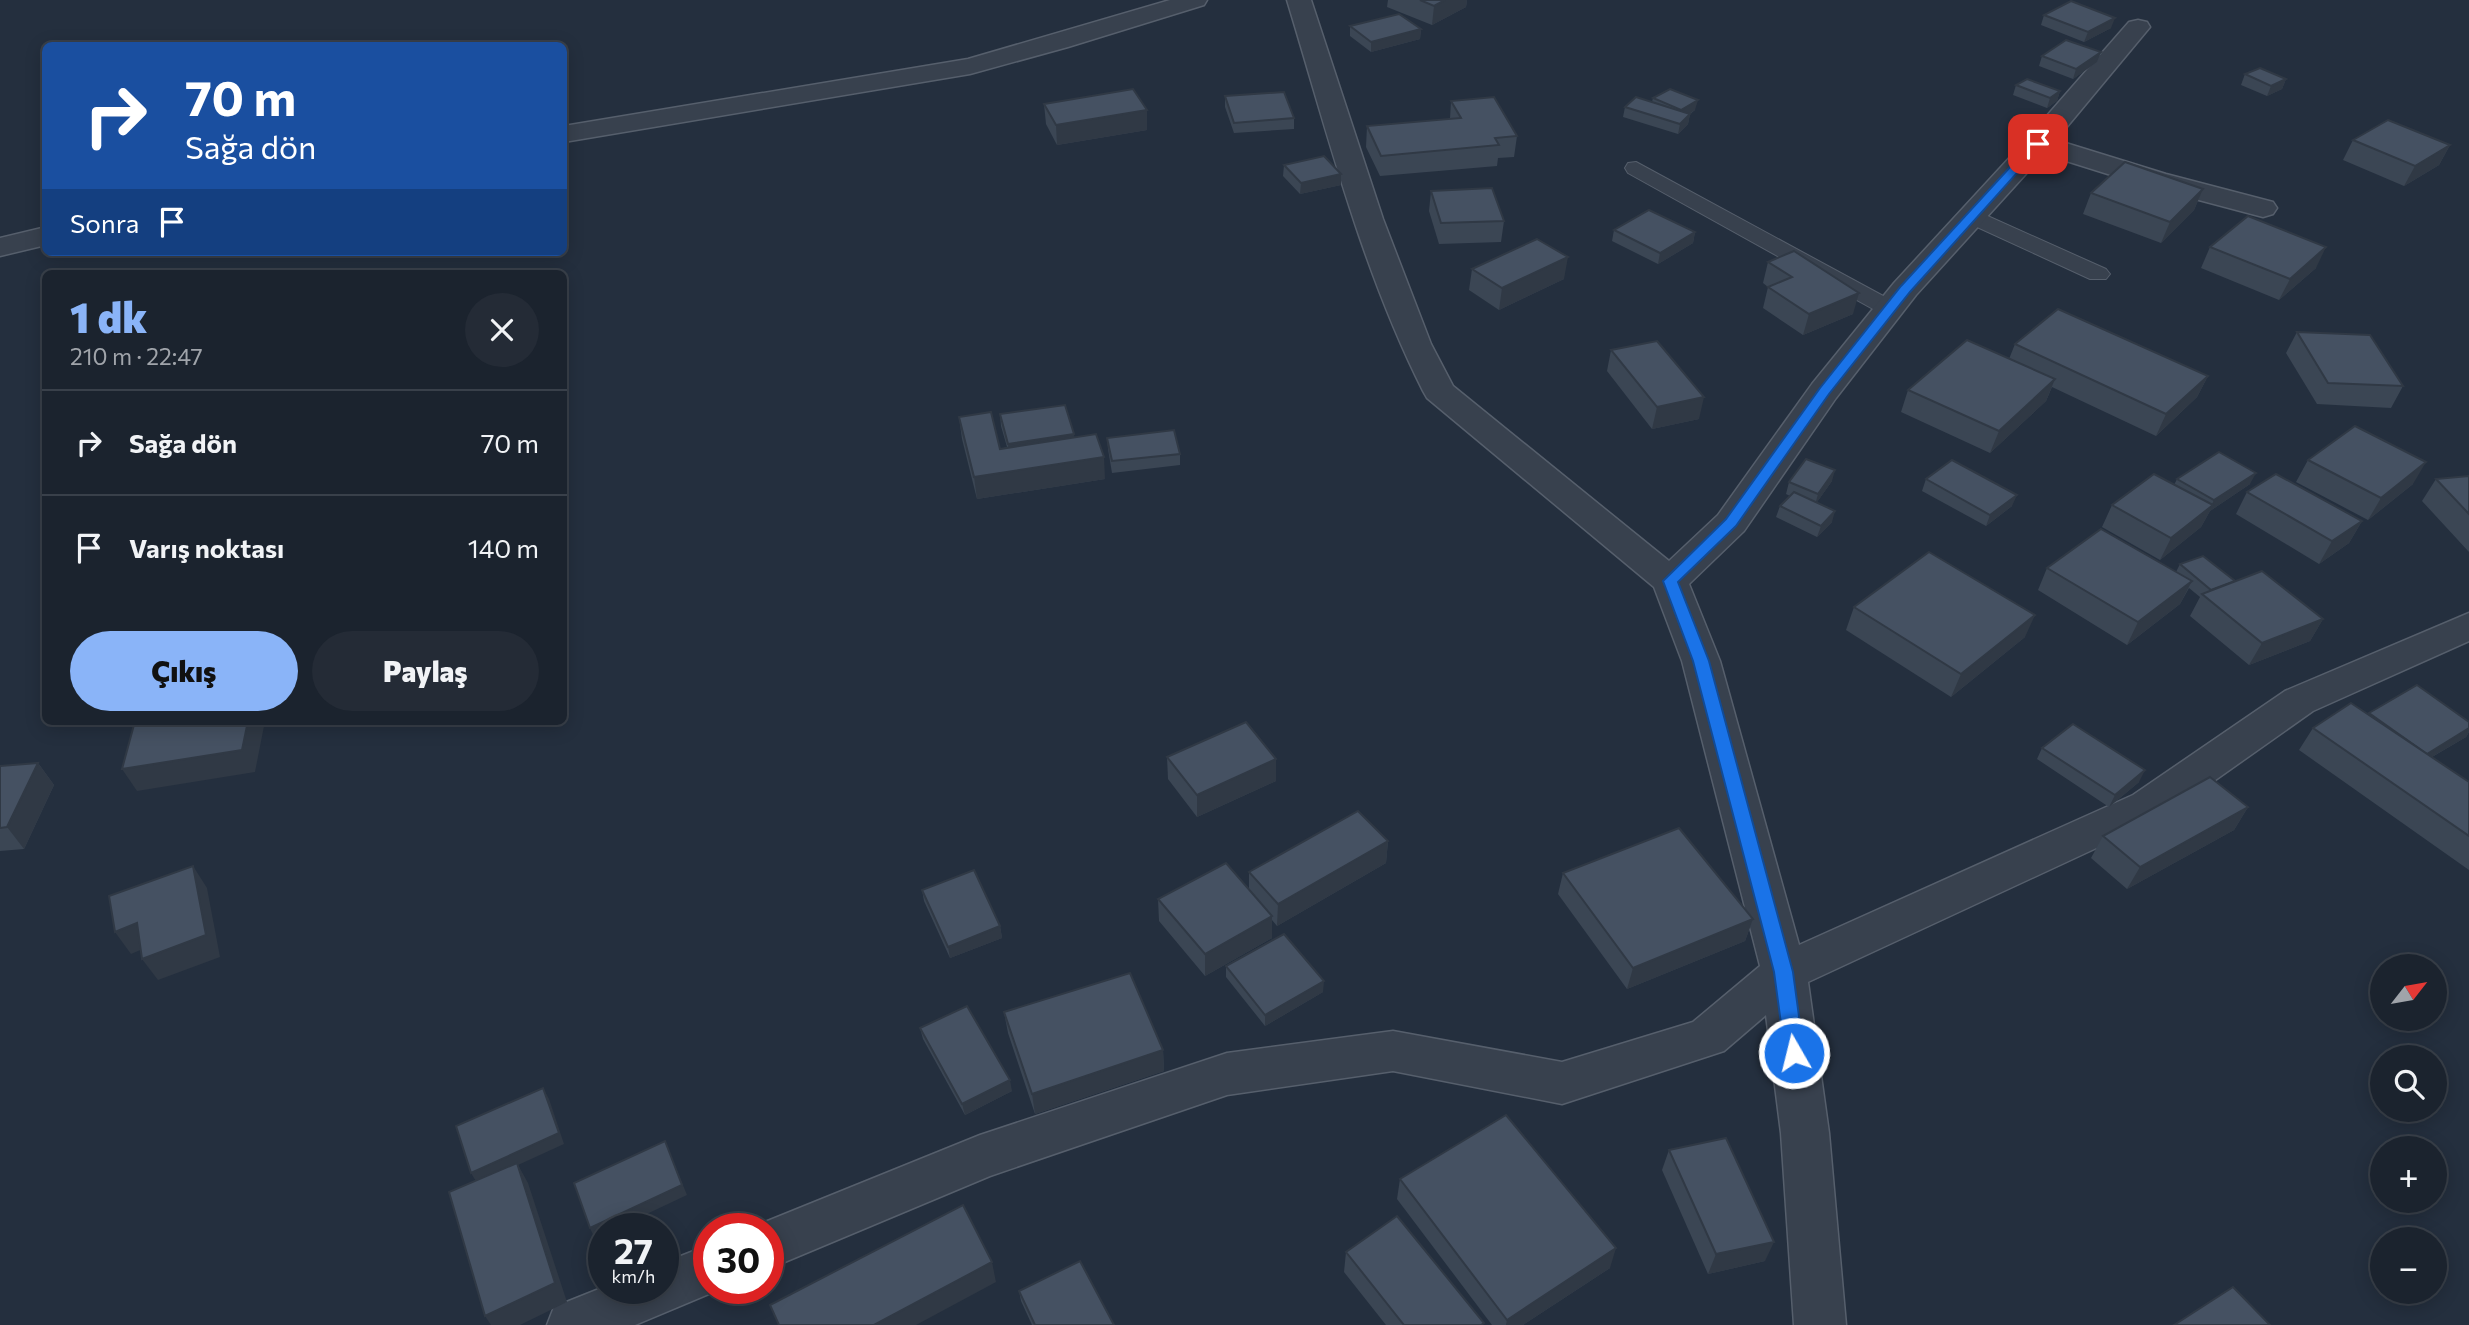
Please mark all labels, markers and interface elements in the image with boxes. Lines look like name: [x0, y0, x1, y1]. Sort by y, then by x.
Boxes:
text: 70 m: [185, 66, 296, 126]
icon: right: [70, 70, 161, 161]
pin: [2008, 114, 2068, 174]
icon: arrive: [2019, 125, 2057, 163]
text: Sağa dön: [185, 126, 316, 166]
icon: arrive: [153, 203, 191, 241]
text: Sonra: [70, 207, 139, 238]
text: 1 dk: [70, 290, 147, 342]
button: close: [465, 293, 539, 367]
text: 210 m · 22:47: [70, 342, 203, 370]
icon: right: [70, 424, 108, 462]
text: Sağa dön: [129, 427, 237, 458]
text: 70 m: [481, 427, 539, 458]
icon: arrive: [70, 529, 108, 567]
text: Varış noktası: [129, 532, 284, 563]
text: 140 m: [468, 532, 539, 563]
button: Çıkış: [70, 631, 298, 711]
button: Paylaş: [312, 631, 539, 711]
north arrow: [2370, 954, 2446, 1031]
map controls: [2370, 954, 2447, 1304]
position arrow: [1757, 1016, 1831, 1090]
button: search: [2370, 1045, 2447, 1122]
button: +: [2370, 1136, 2447, 1213]
speed limit sign: 30: [693, 1213, 784, 1304]
button: −: [2370, 1227, 2447, 1304]
text: 27: [614, 1228, 653, 1271]
text: km/h: [612, 1265, 655, 1287]

